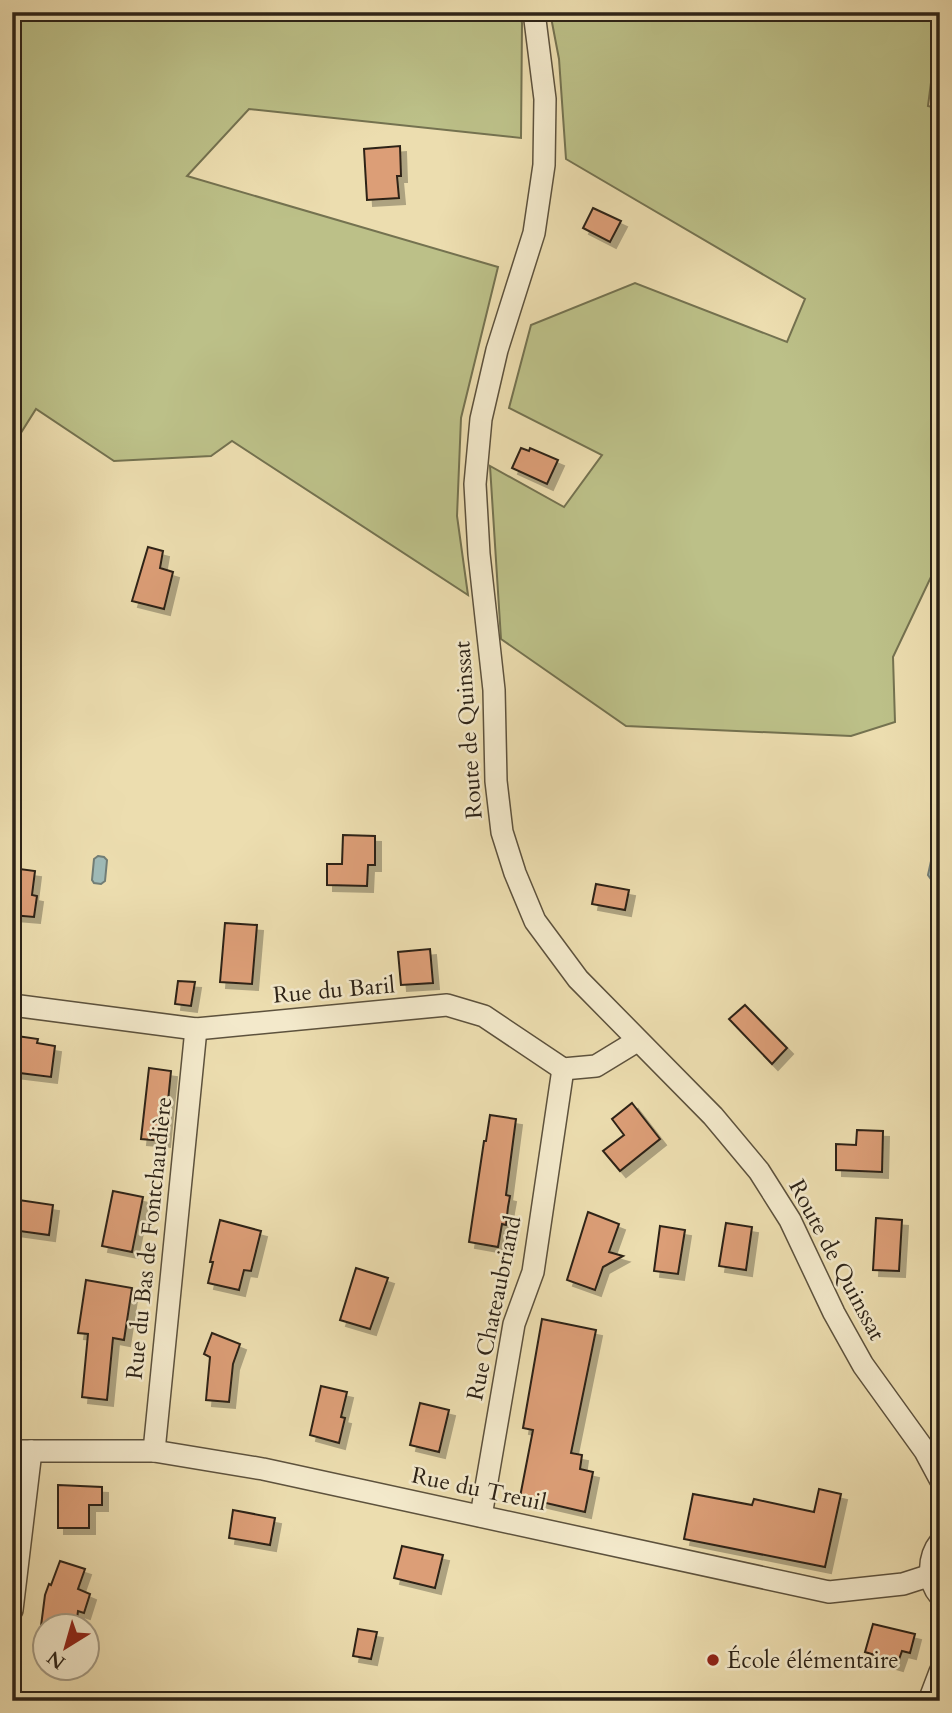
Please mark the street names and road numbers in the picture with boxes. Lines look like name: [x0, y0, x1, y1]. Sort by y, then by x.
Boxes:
street label: Route de Quinssat: [446, 640, 490, 820]
street label: Rue du Baril: [272, 969, 397, 1011]
street label: Rue du Bas de Fontchaudière: [119, 1095, 179, 1381]
street label: Route de Quinssat: [781, 1174, 893, 1346]
street label: Rue Chateaubriand: [459, 1212, 529, 1403]
street label: Rue du Treuil: [409, 1460, 549, 1518]

